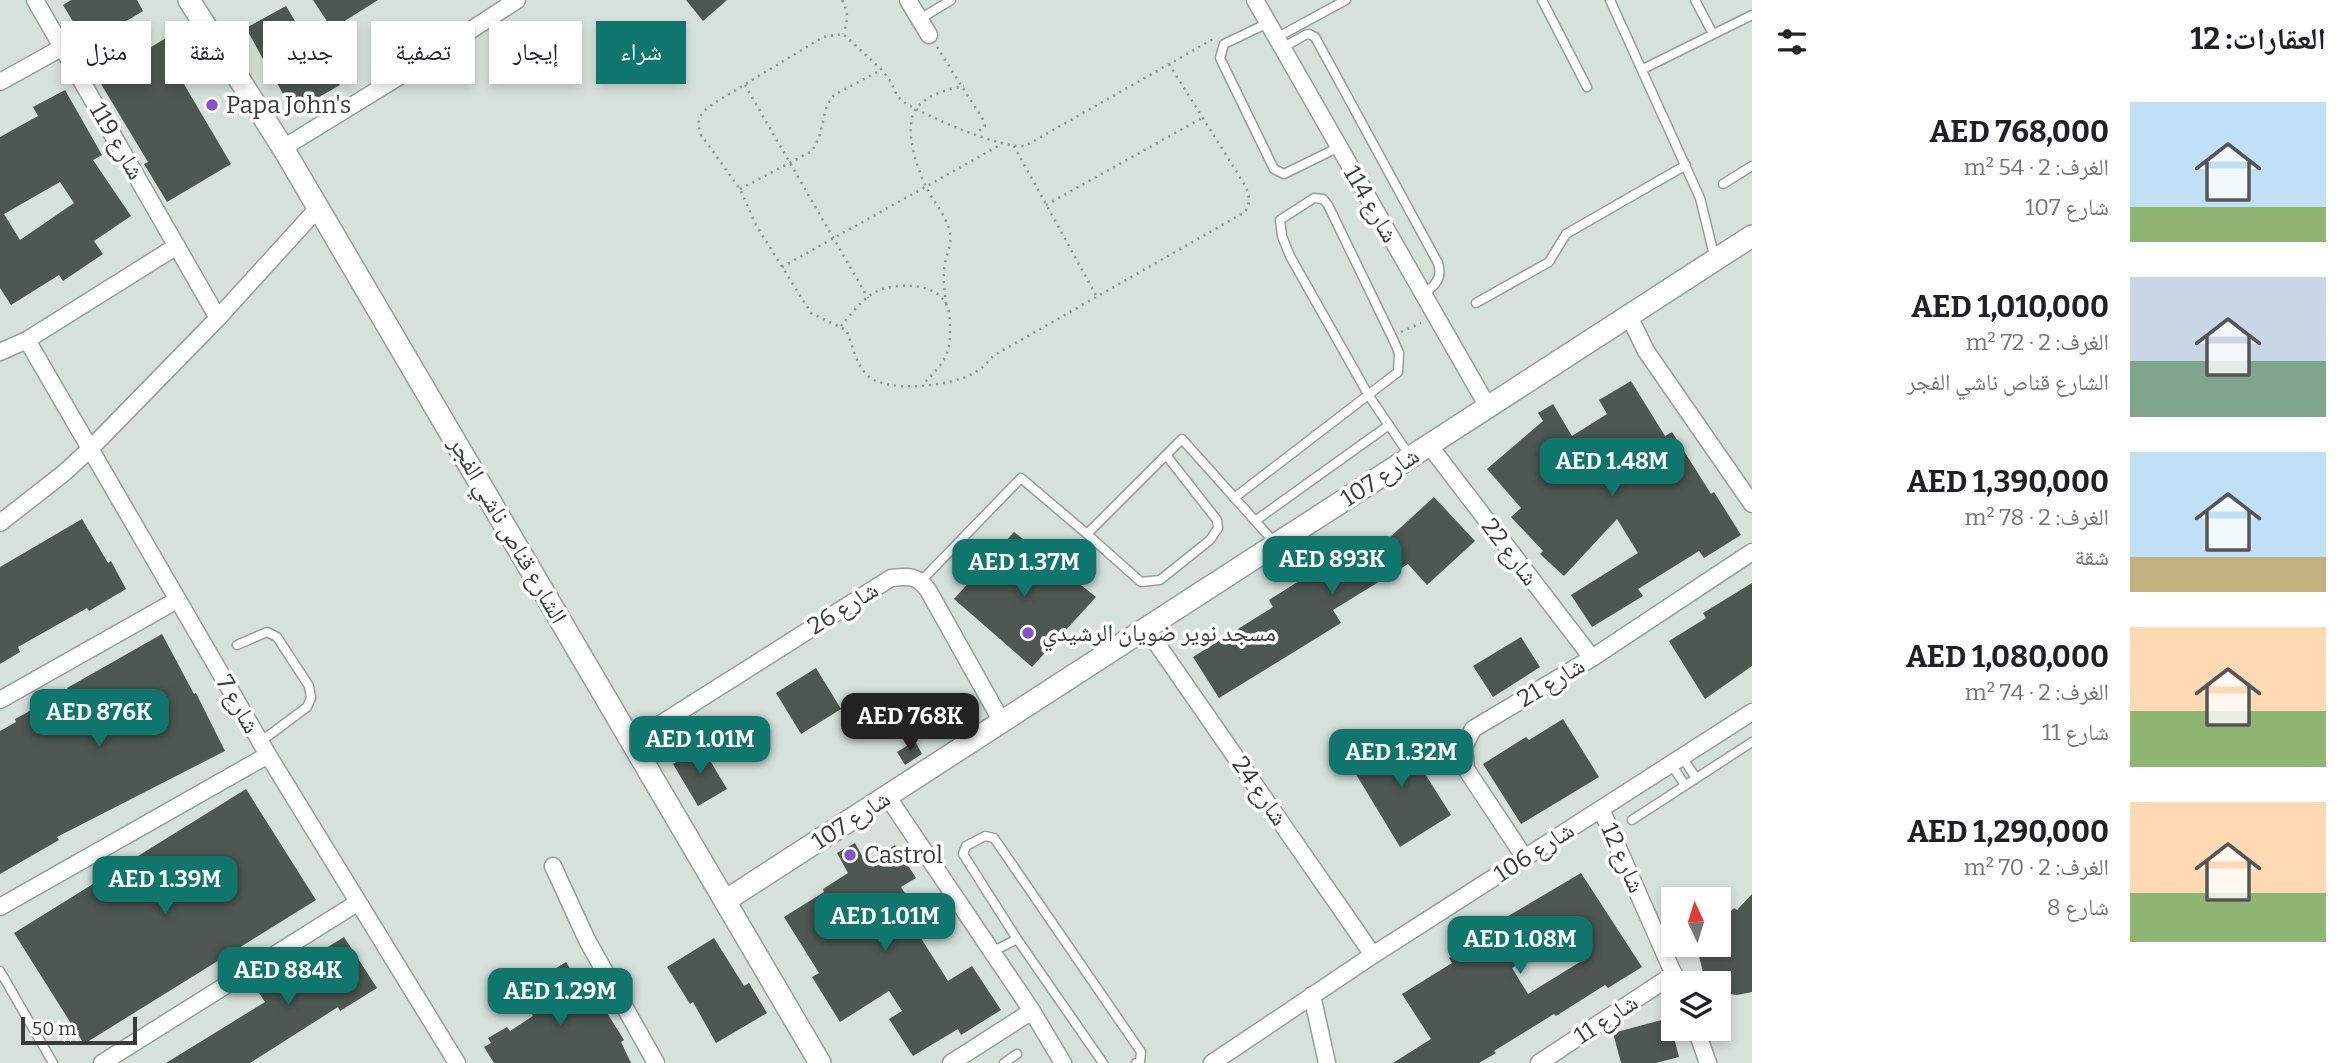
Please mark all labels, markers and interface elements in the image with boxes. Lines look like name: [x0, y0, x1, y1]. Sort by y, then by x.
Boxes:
chip: منزل: [61, 21, 151, 84]
chip: شقة: [165, 21, 249, 84]
chip: جديد: [263, 21, 357, 84]
chip: تصفية: [371, 21, 475, 84]
chip: إيجار: [489, 21, 582, 84]
chip: شراء: [596, 21, 686, 84]
text: العقارات: 12: [2190, 21, 2326, 57]
icon: filters: [1773, 23, 1811, 61]
place label: Papa John's: [226, 91, 351, 119]
marker: Papa John's: [204, 97, 220, 113]
street label: شارع 119: [83, 98, 150, 185]
text: AED 768,000: [1930, 114, 2109, 150]
icon: home: [2186, 130, 2270, 214]
text: الغرف: 2 · 54 m²: [1964, 153, 2109, 181]
street label: شارع 114: [1337, 161, 1404, 248]
text: شارع 107: [2025, 193, 2109, 221]
text: AED 1,010,000: [1911, 289, 2109, 325]
icon: home: [2186, 305, 2270, 389]
text: الغرف: 2 · 72 m²: [1966, 328, 2109, 356]
text: الشارع قناص ناشي الفجر: [1907, 368, 2109, 396]
street label: الشارع قناص ناشي الفجر: [438, 431, 573, 631]
pin: AED 1.48M: [1532, 438, 1692, 498]
street label: شارع 107: [1336, 441, 1425, 513]
text: AED 1.48M: [1556, 447, 1668, 475]
text: AED 1,390,000: [1907, 464, 2109, 500]
icon: home: [2186, 480, 2270, 564]
text: الغرف: 2 · 78 m²: [1965, 503, 2109, 531]
street label: شارع 22: [1475, 513, 1544, 592]
pin: AED 893K: [1260, 536, 1404, 596]
pin: AED 1.37M: [944, 540, 1104, 599]
text: شقة: [2075, 543, 2109, 571]
text: AED 893K: [1279, 545, 1385, 573]
text: AED 1.37M: [968, 548, 1080, 576]
street label: شارع 26: [803, 576, 884, 641]
place label: مسجد نوير ضويان الرشيدي: [1042, 619, 1276, 652]
marker: مسجد نوير ضويان الرشيدي: [1020, 625, 1036, 641]
text: AED 1,080,000: [1906, 639, 2109, 675]
street label: شارع 21: [1512, 651, 1590, 714]
icon: home: [2186, 655, 2270, 739]
street label: شارع 7: [209, 670, 266, 739]
text: الغرف: 2 · 74 m²: [1965, 678, 2109, 706]
pin: AED 876K: [27, 690, 171, 749]
pin: AED 768K: [838, 694, 982, 753]
text: AED 876K: [46, 698, 152, 726]
text: AED 768K: [857, 702, 963, 730]
pin: AED 1.01M: [620, 716, 780, 776]
text: شارع 11: [2042, 718, 2109, 746]
text: AED 1.01M: [645, 725, 755, 753]
pin: AED 1.32M: [1321, 730, 1481, 789]
text: AED 1.32M: [1345, 738, 1457, 766]
street label: شارع 24: [1225, 751, 1294, 831]
street label: شارع 107: [807, 784, 896, 856]
text: AED 1,290,000: [1907, 814, 2109, 850]
street label: شارع 106: [1489, 816, 1580, 889]
street label: شارع 12: [1594, 819, 1651, 898]
icon: home: [2186, 830, 2270, 914]
place label: Castrol: [864, 841, 943, 869]
marker: Castrol: [842, 847, 858, 863]
text: الغرف: 2 · 70 m²: [1964, 853, 2109, 881]
pin: AED 1.39M: [85, 856, 245, 916]
text: AED 1.39M: [109, 865, 221, 893]
north arrow: [1661, 887, 1731, 957]
map controls: [1661, 887, 1731, 1041]
text: شارع 8: [2047, 893, 2109, 921]
pin: AED 1.01M: [805, 894, 965, 953]
text: AED 1.01M: [830, 902, 940, 930]
pin: AED 1.08M: [1440, 916, 1600, 976]
text: AED 1.08M: [1464, 925, 1576, 953]
pin: AED 884K: [216, 948, 360, 1007]
text: AED 884K: [234, 956, 342, 984]
pin: AED 1.29M: [480, 968, 640, 1028]
button: layers: [1661, 971, 1731, 1041]
text: AED 1.29M: [504, 977, 616, 1005]
street label: شارع 11: [1569, 988, 1643, 1051]
scale bar: [21, 1014, 136, 1046]
text: 50 m: [32, 1017, 76, 1040]

